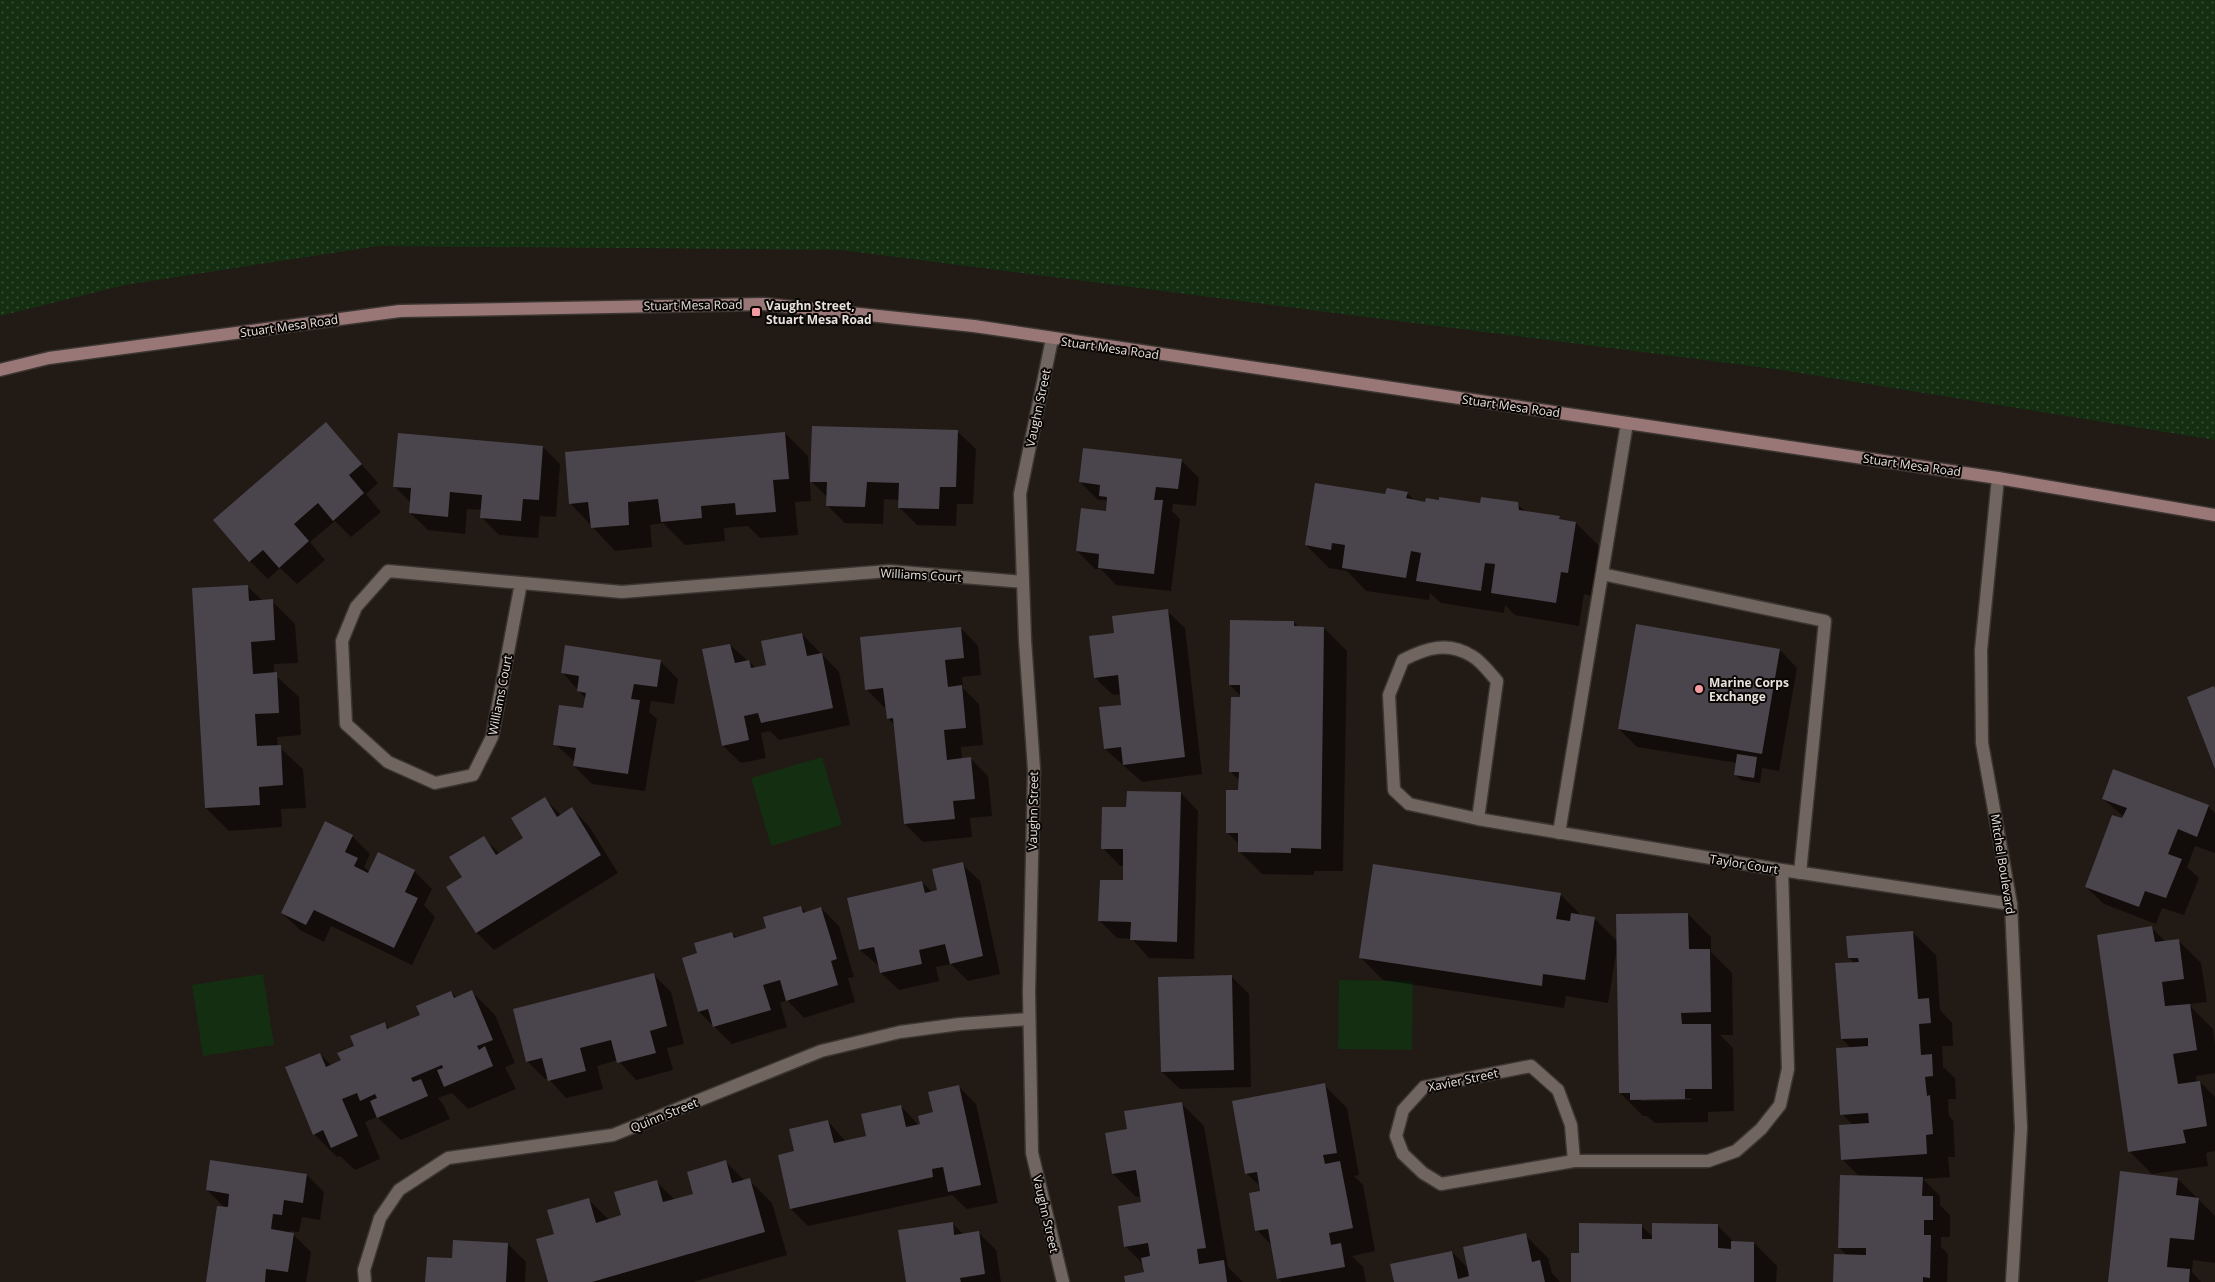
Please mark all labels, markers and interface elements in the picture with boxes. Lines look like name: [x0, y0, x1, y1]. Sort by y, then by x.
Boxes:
street label: Stuart Mesa Road: [643, 296, 743, 314]
place label: Vaughn Street, Stuart Mesa Road: [766, 297, 872, 328]
marker: Vaughn Street, Stuart Mesa Road: [750, 306, 762, 318]
street label: Stuart Mesa Road: [239, 311, 339, 341]
street label: Stuart Mesa Road: [1060, 333, 1160, 363]
street label: Vaughn Street: [1021, 368, 1055, 448]
street label: Stuart Mesa Road: [1461, 391, 1561, 421]
street label: Stuart Mesa Road: [1862, 450, 1962, 480]
street label: Williams Court: [880, 564, 962, 586]
street label: Williams Court: [484, 654, 516, 736]
place label: Marine Corps Exchange: [1709, 674, 1789, 705]
marker: Marine Corps Exchange: [1693, 683, 1705, 695]
street label: Vaughn Street: [1024, 771, 1042, 851]
street label: Mitchel Boulevard: [1987, 813, 2019, 915]
street label: Taylor Court: [1709, 850, 1779, 878]
street label: Xavier Street: [1427, 1064, 1499, 1096]
street label: Quinn Street: [628, 1094, 700, 1136]
street label: Vaughn Street: [1029, 1174, 1063, 1254]

